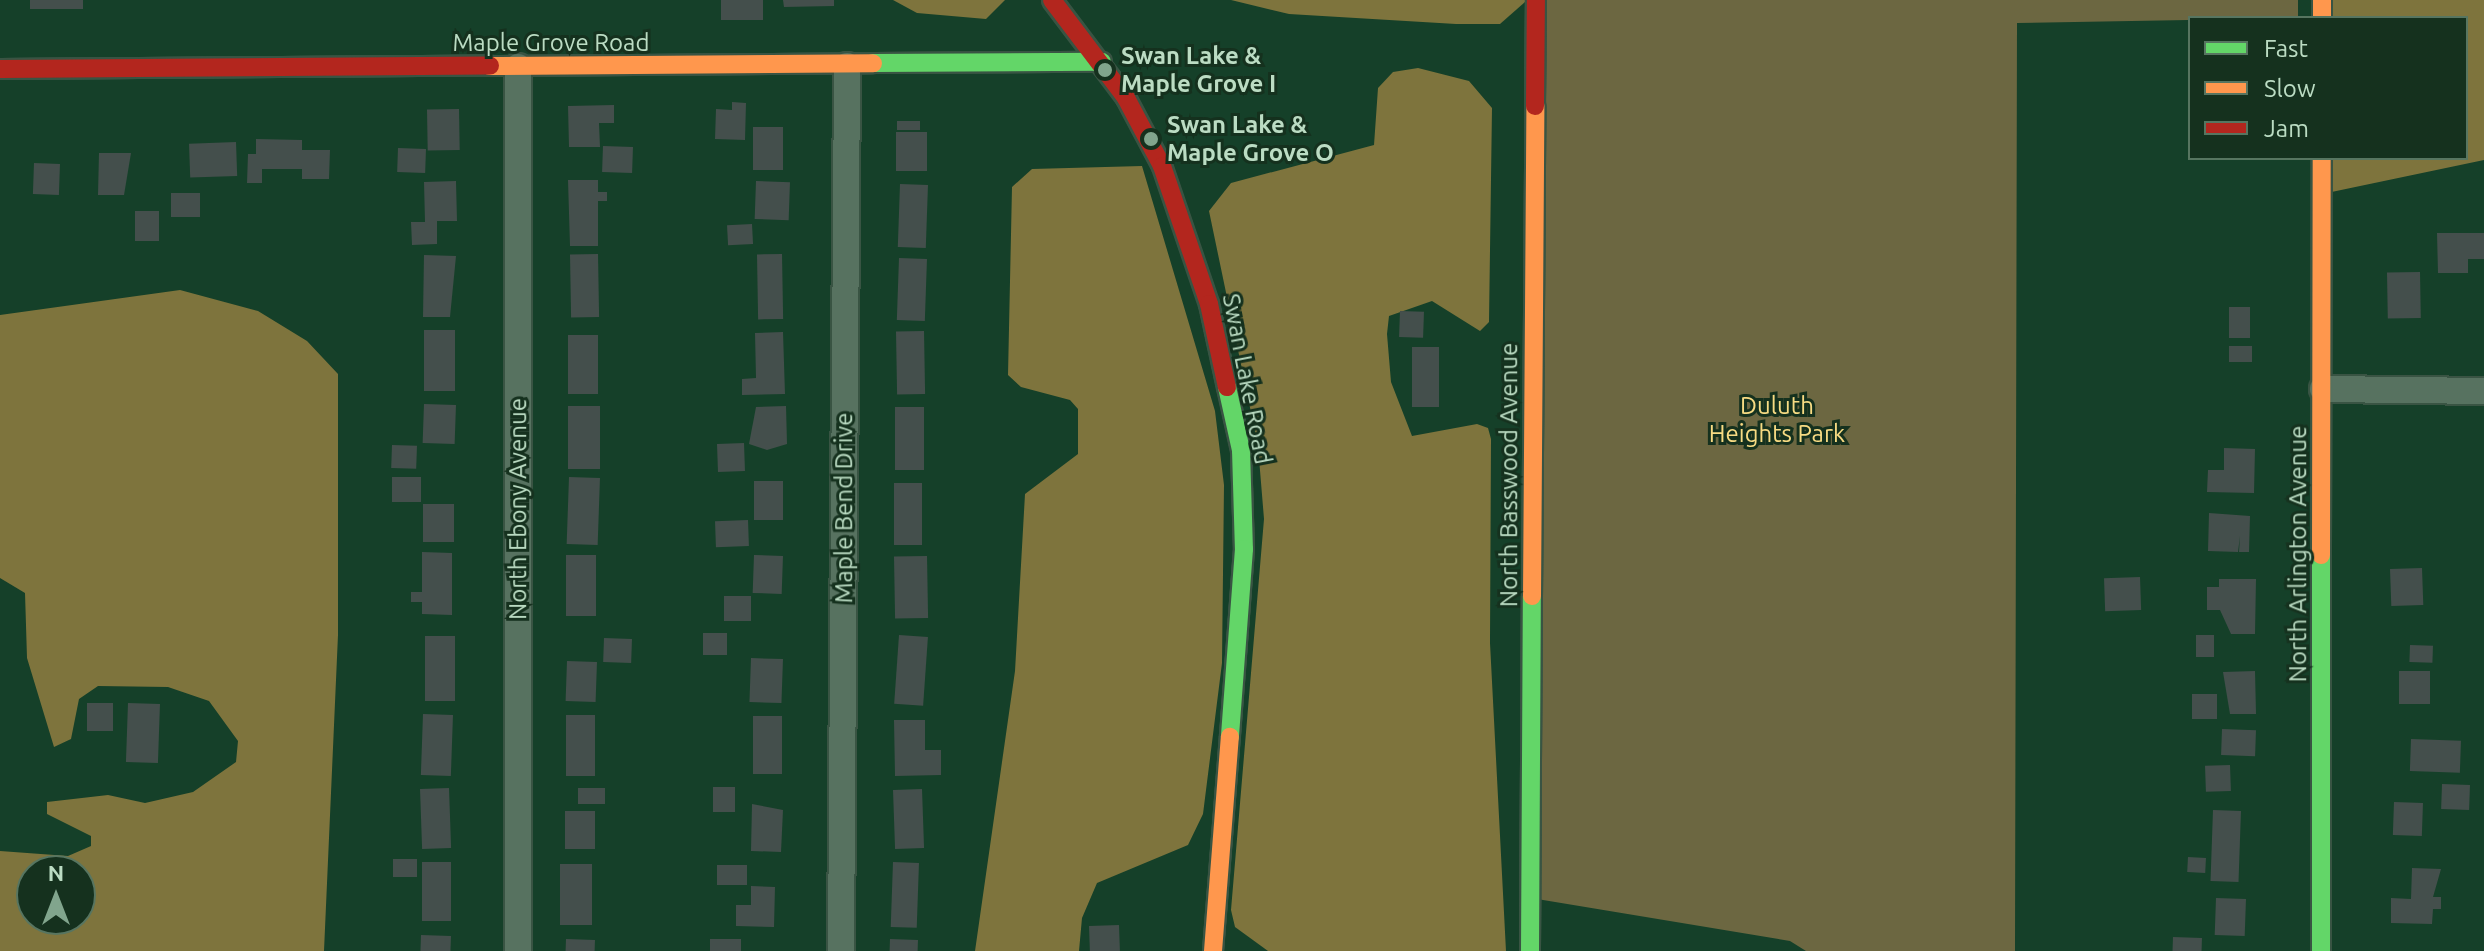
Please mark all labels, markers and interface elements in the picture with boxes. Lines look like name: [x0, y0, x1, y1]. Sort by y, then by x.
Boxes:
legend: [2188, 16, 2468, 160]
street label: Maple Grove Road: [453, 29, 649, 57]
text: Fast: [2264, 35, 2308, 62]
place label: Swan Lake & Maple Grove I: [1121, 42, 1276, 98]
marker: Swan Lake & Maple Grove I: [1096, 61, 1114, 79]
text: Slow: [2264, 75, 2316, 102]
place label: Swan Lake & Maple Grove O: [1167, 111, 1334, 167]
text: Jam: [2264, 115, 2309, 142]
marker: Swan Lake & Maple Grove O: [1142, 130, 1160, 148]
street label: Swan Lake Road: [1216, 291, 1278, 467]
street label: North Basswood Avenue: [1495, 343, 1523, 607]
park label: Duluth Heights Park: [1709, 392, 1845, 448]
street label: North Ebony Avenue: [504, 398, 532, 620]
street label: Maple Bend Drive: [830, 413, 858, 603]
street label: North Arlington Avenue: [2284, 426, 2312, 682]
north arrow: [16, 855, 96, 935]
text: N: [48, 860, 64, 885]

